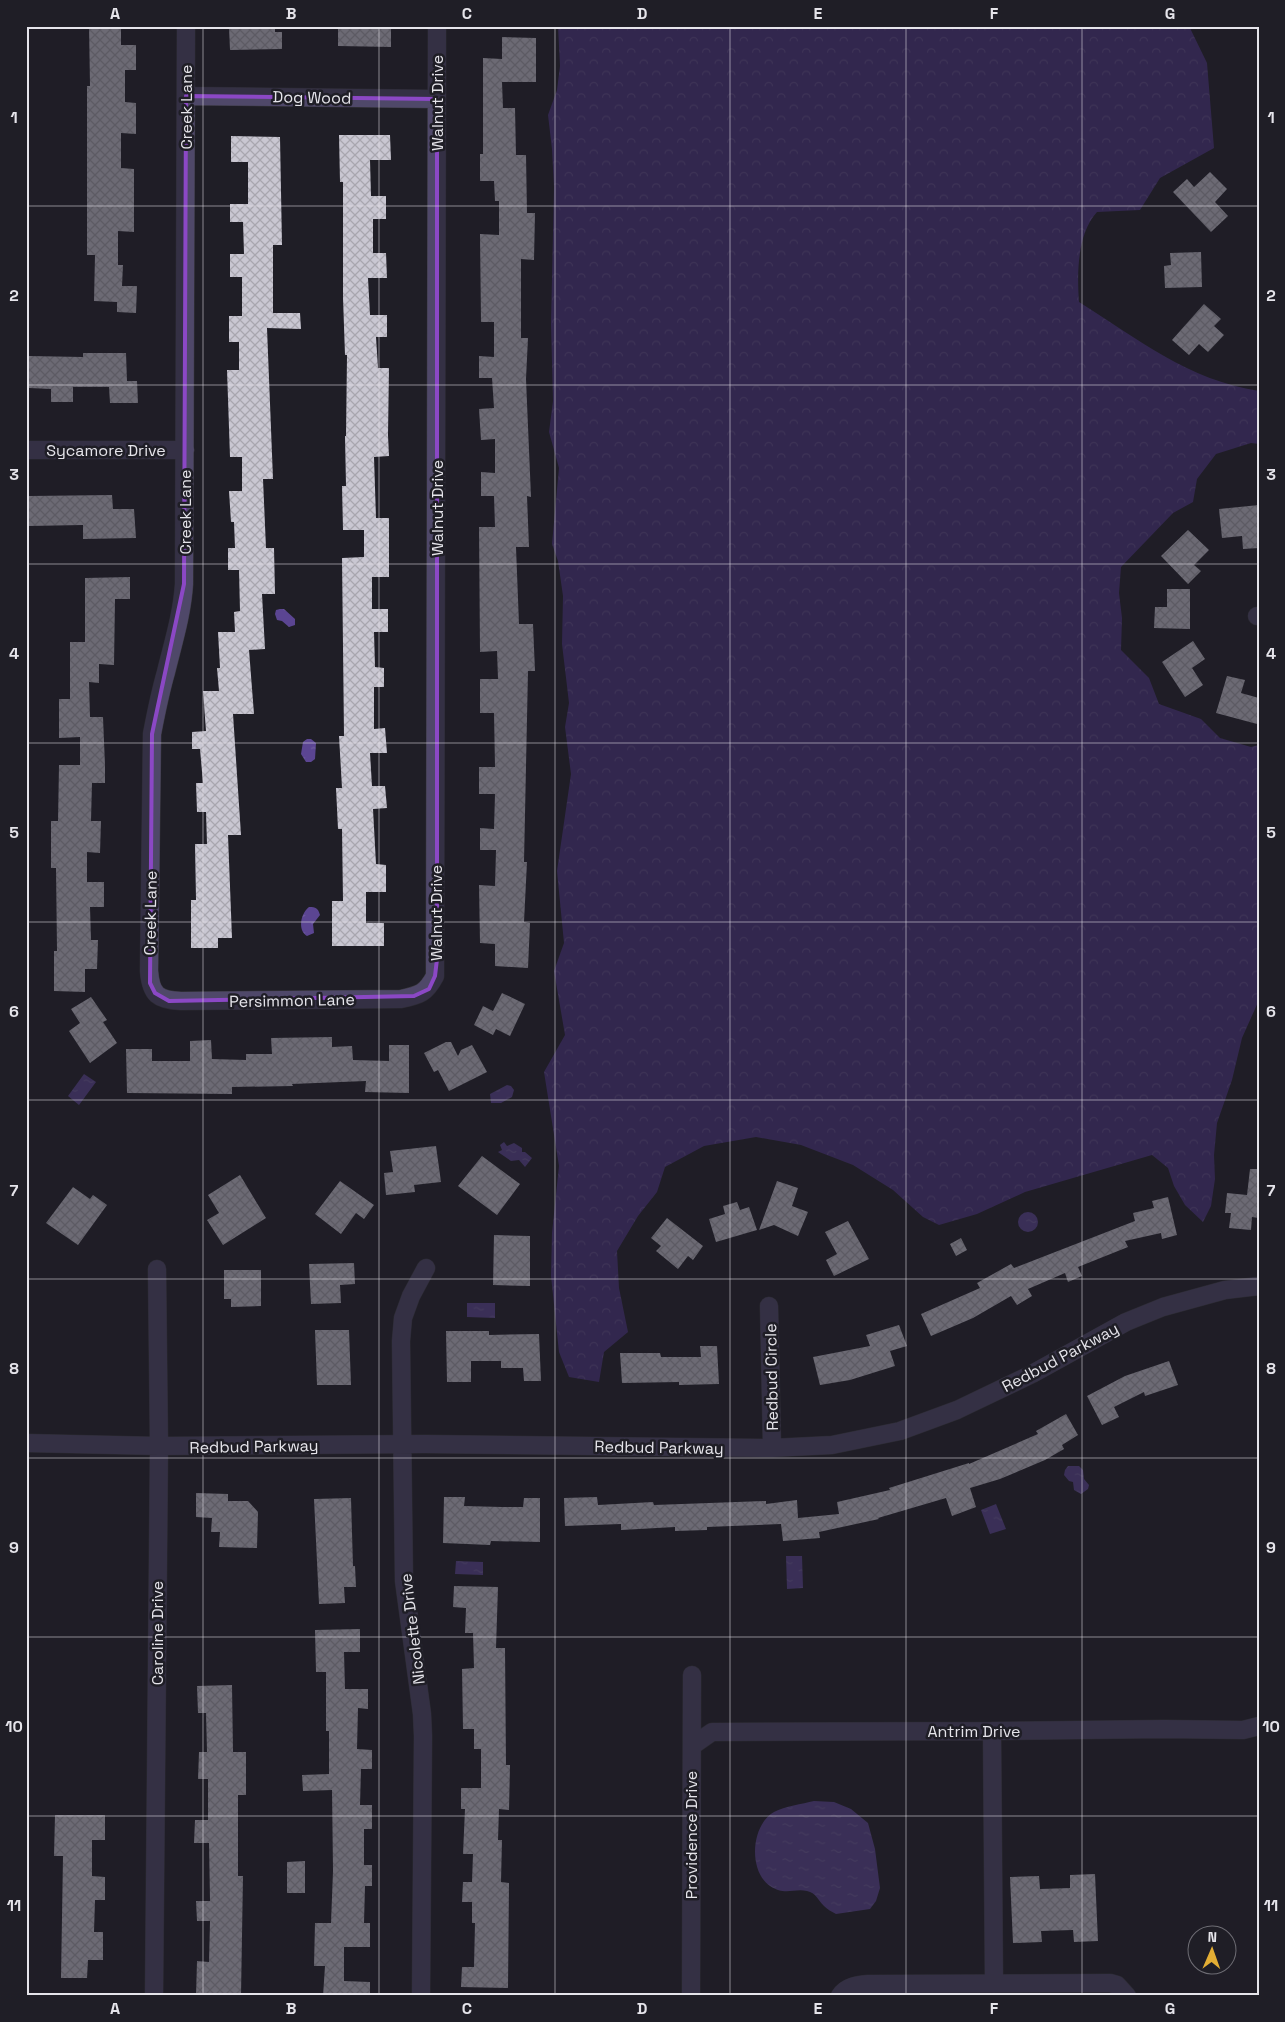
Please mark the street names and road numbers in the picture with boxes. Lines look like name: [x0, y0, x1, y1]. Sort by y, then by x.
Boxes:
street label: Walnut Drive: [427, 55, 448, 151]
street label: Creek Lane: [176, 65, 197, 149]
street label: Dog Wood: [273, 86, 351, 109]
street label: Sycamore Drive: [46, 440, 166, 461]
street label: Walnut Drive: [427, 460, 448, 556]
street label: Creek Lane: [175, 470, 196, 554]
street label: Walnut Drive: [426, 865, 447, 961]
street label: Creek Lane: [139, 870, 162, 956]
street label: Persimmon Lane: [229, 989, 355, 1012]
street label: Redbud Parkway: [998, 1318, 1122, 1397]
street label: Redbud Circle: [760, 1323, 783, 1431]
street label: Redbud Parkway: [189, 1435, 319, 1458]
street label: Redbud Parkway: [594, 1436, 724, 1459]
street label: Nicolette Drive: [395, 1572, 430, 1686]
street label: Caroline Drive: [147, 1581, 168, 1685]
street label: Antrim Drive: [927, 1721, 1021, 1742]
street label: Providence Drive: [681, 1771, 702, 1899]

